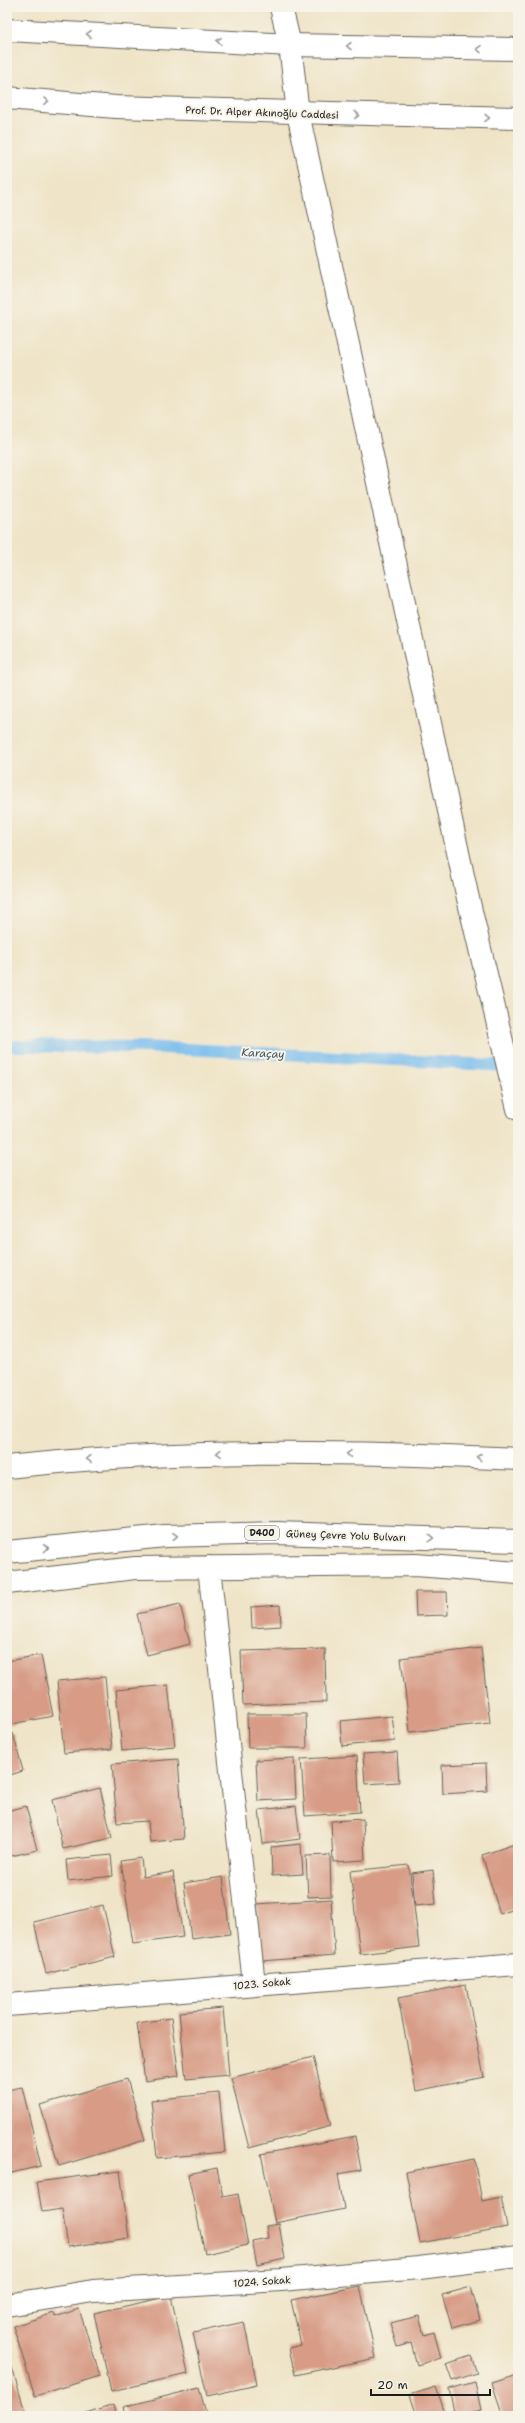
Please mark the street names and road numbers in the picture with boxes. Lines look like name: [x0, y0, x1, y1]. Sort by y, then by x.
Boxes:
street label: Prof. Dr. Alper Akınoğlu Caddesi: [185, 103, 339, 122]
road number: D400: [245, 1526, 279, 1540]
street label: Güney Çevre Yolu Bulvarı: [286, 1527, 406, 1544]
street label: 1023. Sokak: [233, 1974, 292, 1993]
street label: 1024. Sokak: [233, 2273, 292, 2290]

